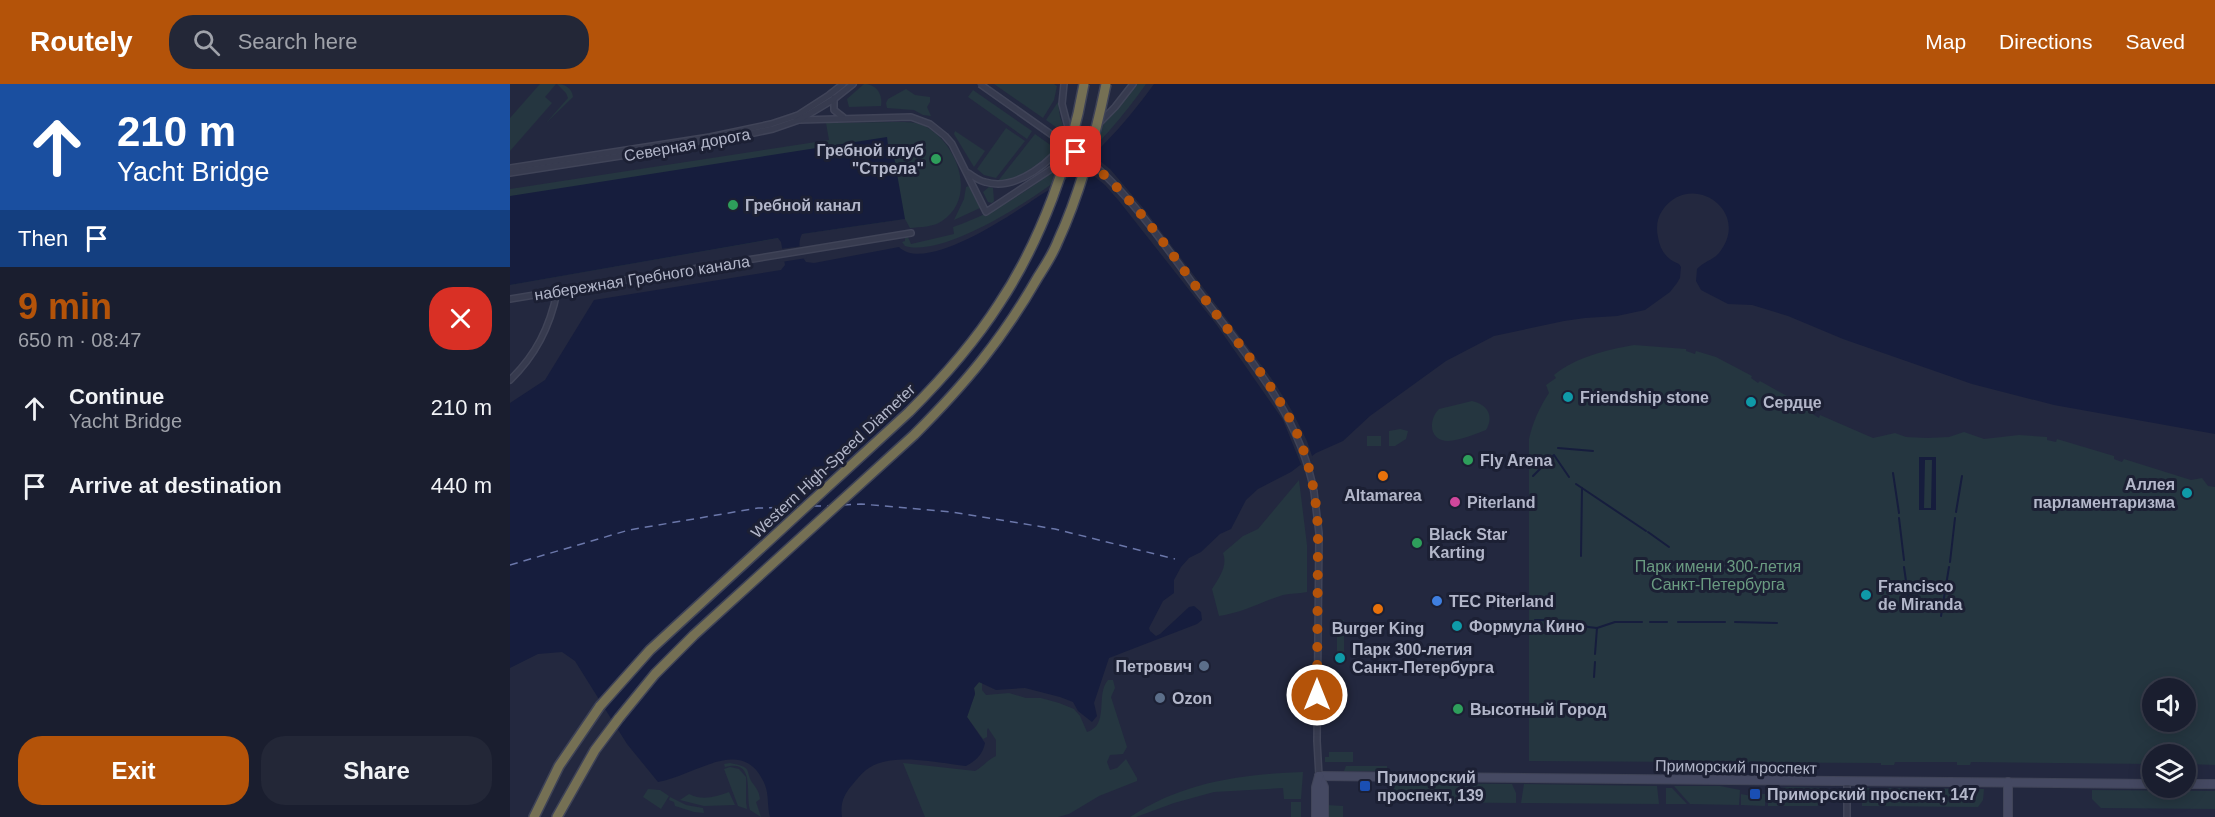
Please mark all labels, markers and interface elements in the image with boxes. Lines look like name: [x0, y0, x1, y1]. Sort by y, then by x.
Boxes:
search box: [169, 15, 589, 69]
text: Routely: [30, 26, 133, 57]
icon: search: [190, 26, 223, 59]
text: Search here: [238, 29, 358, 54]
text: Map: [1925, 30, 1966, 53]
text: Directions: [1999, 30, 2092, 53]
text: Saved: [2125, 30, 2185, 53]
icon: ahead: [18, 108, 96, 186]
text: 210 m: [117, 108, 236, 155]
street label: Северная дорога: [623, 126, 752, 164]
pin: [1050, 126, 1101, 177]
icon: arrive: [1059, 135, 1092, 168]
place label: Гребной клуб "Стрела": [817, 142, 924, 177]
marker: Гребной клуб "Стрела": [929, 152, 943, 166]
text: Yacht Bridge: [117, 157, 270, 187]
place label: Гребной канал: [745, 197, 861, 214]
marker: Гребной канал: [726, 198, 740, 212]
icon: arrive: [80, 222, 113, 255]
text: Then: [18, 226, 68, 251]
street label: набережная Гребного канала: [533, 253, 751, 303]
text: 9 min: [18, 286, 112, 327]
button: close: [429, 287, 492, 350]
text: 650 m · 08:47: [18, 329, 141, 351]
street label: Western High-Speed Diameter: [748, 380, 919, 541]
text: Continue: [69, 384, 164, 409]
place label: Friendship stone: [1580, 389, 1709, 406]
marker: Friendship stone: [1561, 390, 1575, 404]
icon: ahead: [18, 392, 51, 425]
place label: Сердце: [1763, 394, 1822, 411]
text: 210 m: [431, 395, 492, 420]
marker: Сердце: [1744, 395, 1758, 409]
text: Yacht Bridge: [69, 410, 182, 432]
place label: Fly Arena: [1480, 452, 1552, 469]
marker: Fly Arena: [1461, 453, 1475, 467]
marker: Altamarea: [1376, 469, 1390, 483]
icon: arrive: [18, 470, 51, 503]
text: Arrive at destination: [69, 473, 282, 498]
text: 440 m: [431, 473, 492, 498]
place label: Аллея парламентаризма: [2033, 476, 2175, 511]
marker: Аллея парламентаризма: [2180, 486, 2194, 500]
place label: Altamarea: [1344, 487, 1422, 504]
place label: Piterland: [1467, 494, 1535, 511]
marker: Piterland: [1448, 495, 1462, 509]
place label: Black Star Karting: [1429, 526, 1507, 561]
marker: Black Star Karting: [1410, 536, 1424, 550]
park label: Парк имени 300-летия Санкт-Петербурга: [1635, 558, 1801, 593]
place label: Francisco de Miranda: [1878, 578, 1963, 613]
marker: Francisco de Miranda: [1859, 588, 1873, 602]
place label: TEC Piterland: [1449, 593, 1554, 610]
marker: TEC Piterland: [1430, 594, 1444, 608]
marker: Burger King: [1371, 602, 1385, 616]
place label: Формула Кино: [1469, 618, 1585, 635]
marker: Формула Кино: [1450, 619, 1464, 633]
place label: Burger King: [1332, 620, 1424, 637]
place label: Парк 300-летия Санкт-Петербурга: [1352, 641, 1494, 676]
marker: Парк 300-летия Санкт-Петербурга: [1333, 651, 1347, 665]
place label: Петрович: [1115, 658, 1192, 675]
marker: Петрович: [1197, 659, 1211, 673]
position arrow: [1285, 663, 1349, 727]
map controls: [2142, 678, 2196, 798]
button: sound: [2142, 678, 2196, 732]
place label: Ozon: [1172, 690, 1212, 707]
marker: Ozon: [1153, 691, 1167, 705]
place label: Высотный Город: [1470, 701, 1606, 718]
marker: Высотный Город: [1451, 702, 1465, 716]
button: Exit: [18, 736, 249, 805]
button: Share: [261, 736, 492, 805]
button: layers: [2142, 744, 2196, 798]
street label: Приморский проспект: [1655, 757, 1818, 777]
place label: Приморский проспект, 139: [1377, 769, 1484, 804]
marker: Приморский проспект, 139: [1358, 779, 1372, 793]
place label: Приморский проспект, 147: [1767, 786, 1977, 803]
marker: Приморский проспект, 147: [1748, 787, 1762, 801]

